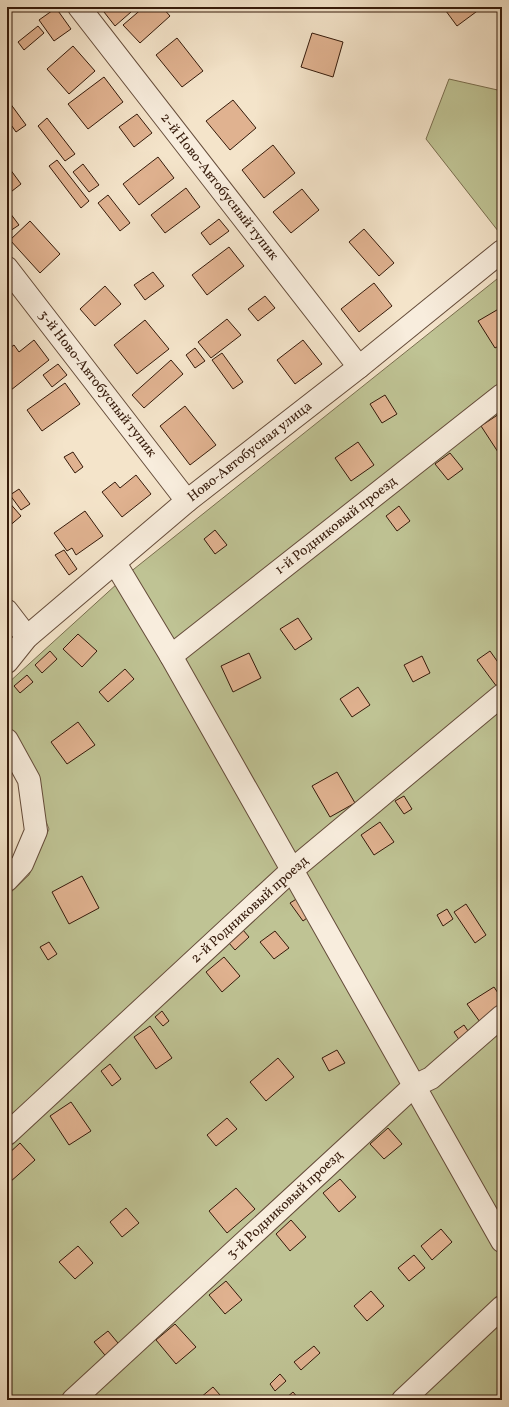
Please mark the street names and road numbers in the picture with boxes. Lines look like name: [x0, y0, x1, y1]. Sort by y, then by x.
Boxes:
street label: 2-й Ново-Автобусный тупик: [155, 109, 283, 265]
street label: 3-й Ново-Автобусный тупик: [34, 306, 161, 462]
street label: Ново-Автобусная улица: [184, 397, 316, 507]
street label: 1-й Родниковый проезд: [271, 472, 401, 580]
street label: 2-й Родниковый проезд: [187, 852, 313, 968]
street label: 3-й Родниковый проезд: [223, 1146, 347, 1264]

